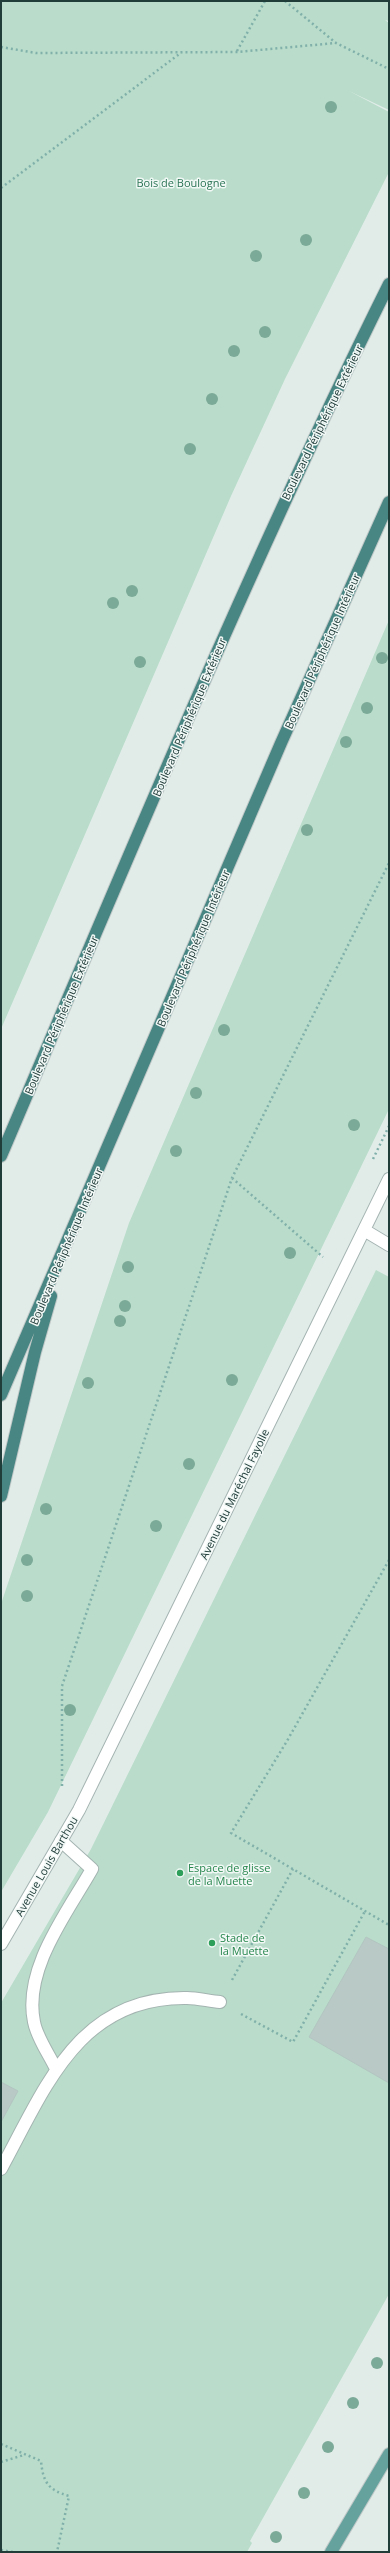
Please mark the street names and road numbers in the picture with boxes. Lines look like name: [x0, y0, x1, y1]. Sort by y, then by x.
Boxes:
street label: Boulevard Périphérique Extérieur: [278, 341, 367, 502]
street label: Boulevard Périphérique Intérieur: [281, 570, 363, 731]
street label: Boulevard Périphérique Extérieur: [149, 635, 230, 799]
street label: Boulevard Périphérique Intérieur: [153, 867, 233, 1029]
street label: Boulevard Périphérique Extérieur: [21, 933, 102, 1097]
street label: Boulevard Périphérique Intérieur: [26, 1165, 106, 1327]
street label: Avenue du Maréchal Fayolle: [196, 1426, 272, 1562]
street label: Avenue Louis Barthou: [11, 1813, 81, 1919]

